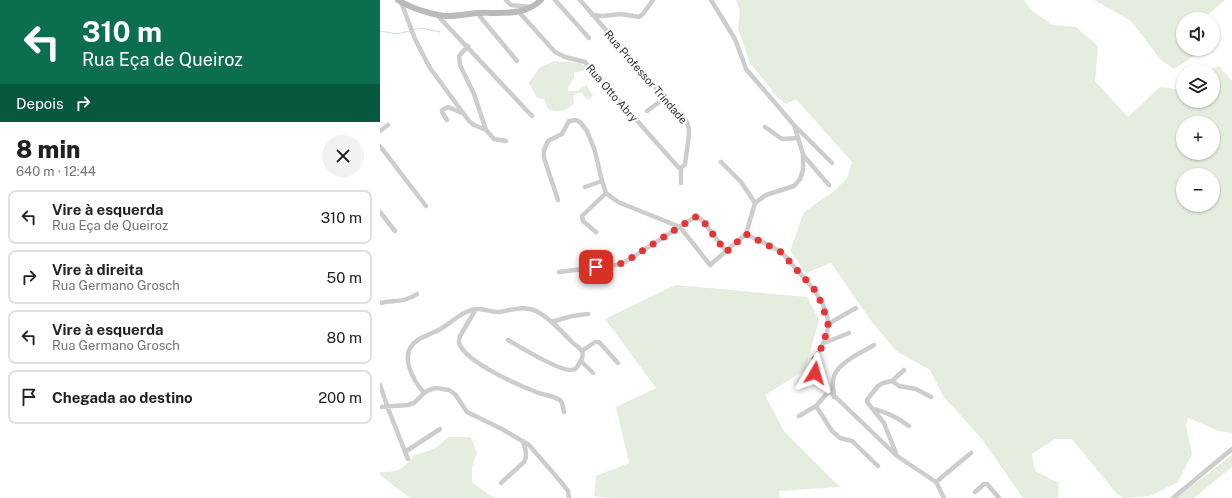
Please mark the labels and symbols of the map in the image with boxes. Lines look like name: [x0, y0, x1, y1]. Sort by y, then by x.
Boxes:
street label: Rua Professor Trindade: [602, 28, 690, 126]
street label: Rua Otto Abry: [584, 62, 640, 124]
pin: [579, 250, 613, 284]
position arrow: [794, 352, 836, 394]

